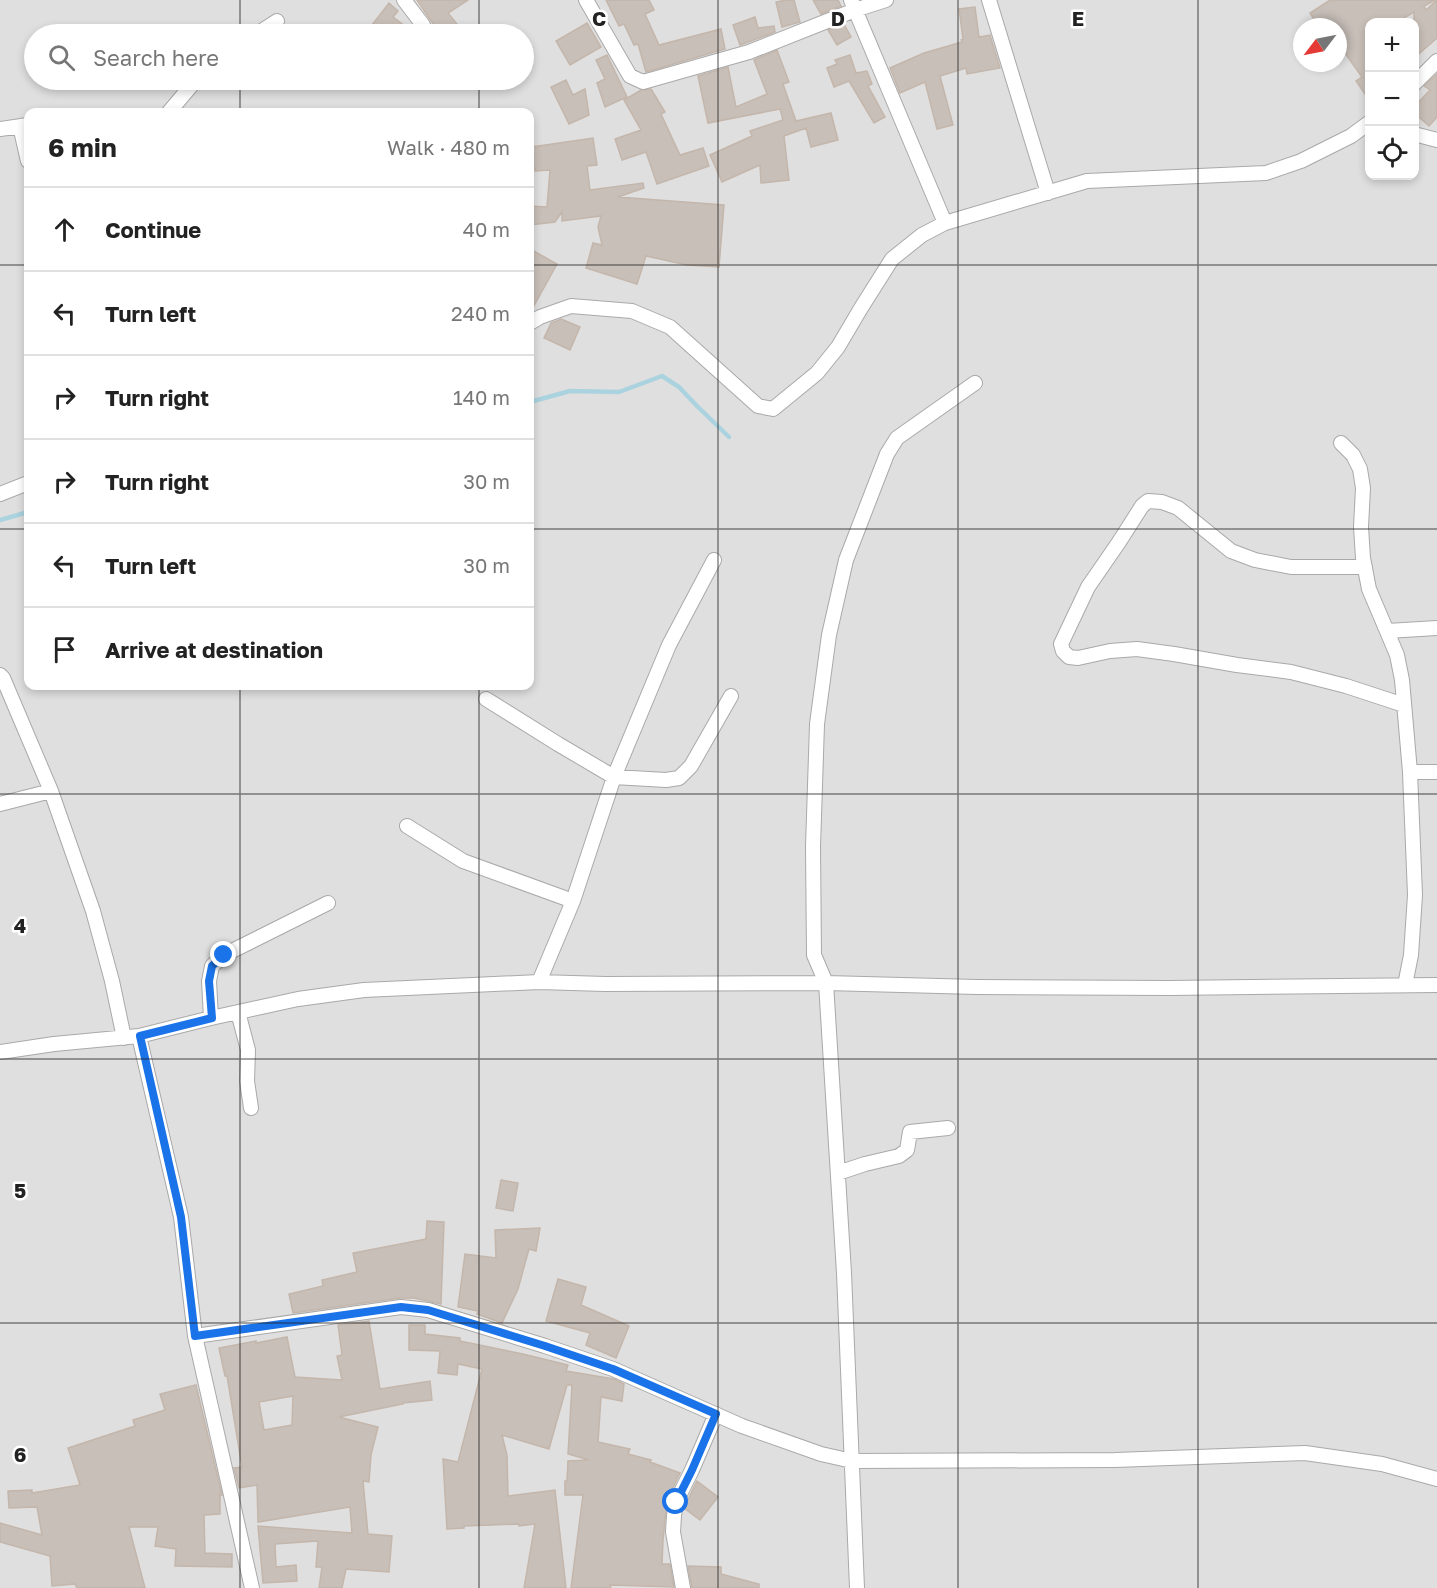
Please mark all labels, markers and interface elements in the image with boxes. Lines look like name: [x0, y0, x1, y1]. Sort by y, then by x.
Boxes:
text: C: [592, 6, 606, 30]
text: D: [831, 6, 845, 30]
text: E: [1072, 6, 1084, 30]
north arrow: [1293, 18, 1347, 72]
map controls: [1365, 18, 1419, 180]
button: +: [1365, 18, 1419, 72]
search box: [24, 24, 534, 90]
icon: search: [45, 41, 78, 74]
text: Search here: [93, 44, 219, 71]
button: −: [1365, 72, 1419, 126]
button: locate: [1365, 126, 1419, 180]
text: 6 min: [48, 132, 117, 163]
text: Walk · 480 m: [387, 135, 510, 159]
icon: ahead: [48, 213, 81, 246]
text: Continue: [105, 216, 201, 243]
text: 40 m: [463, 217, 510, 241]
icon: left: [48, 297, 81, 330]
text: Turn left: [105, 300, 196, 327]
text: 240 m: [451, 301, 510, 325]
icon: right: [48, 381, 81, 414]
text: Turn right: [105, 384, 209, 411]
text: 140 m: [453, 385, 510, 409]
icon: right: [48, 465, 81, 498]
text: Turn right: [105, 468, 209, 495]
text: 30 m: [463, 469, 510, 493]
icon: left: [48, 549, 81, 582]
text: Turn left: [105, 552, 196, 579]
text: 30 m: [463, 553, 510, 577]
icon: arrive: [48, 633, 81, 666]
text: Arrive at destination: [105, 636, 323, 663]
text: 4: [14, 913, 26, 937]
route end: [210, 941, 236, 967]
text: 5: [14, 1178, 26, 1202]
text: 6: [14, 1442, 26, 1466]
route start: [662, 1488, 688, 1514]

